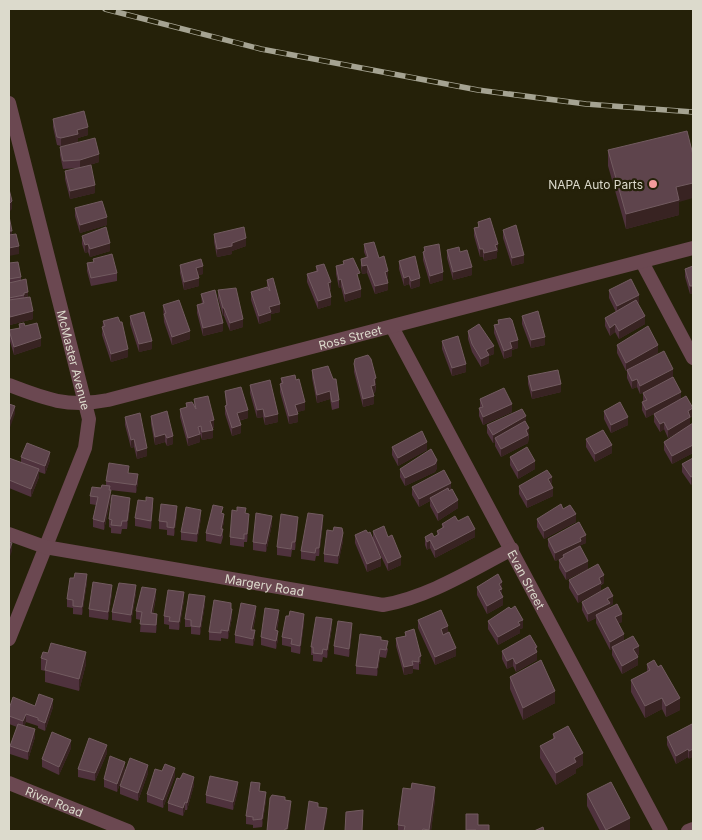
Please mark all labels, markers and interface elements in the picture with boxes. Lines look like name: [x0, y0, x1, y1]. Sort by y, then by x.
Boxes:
place label: NAPA Auto Parts: [548, 177, 643, 192]
marker: NAPA Auto Parts: [647, 178, 659, 190]
street label: McMaster Avenue: [54, 308, 94, 411]
street label: Ross Street: [317, 322, 383, 353]
street label: Evan Street: [505, 547, 549, 612]
street label: Margery Road: [224, 571, 305, 599]
street label: River Road: [23, 783, 86, 820]

